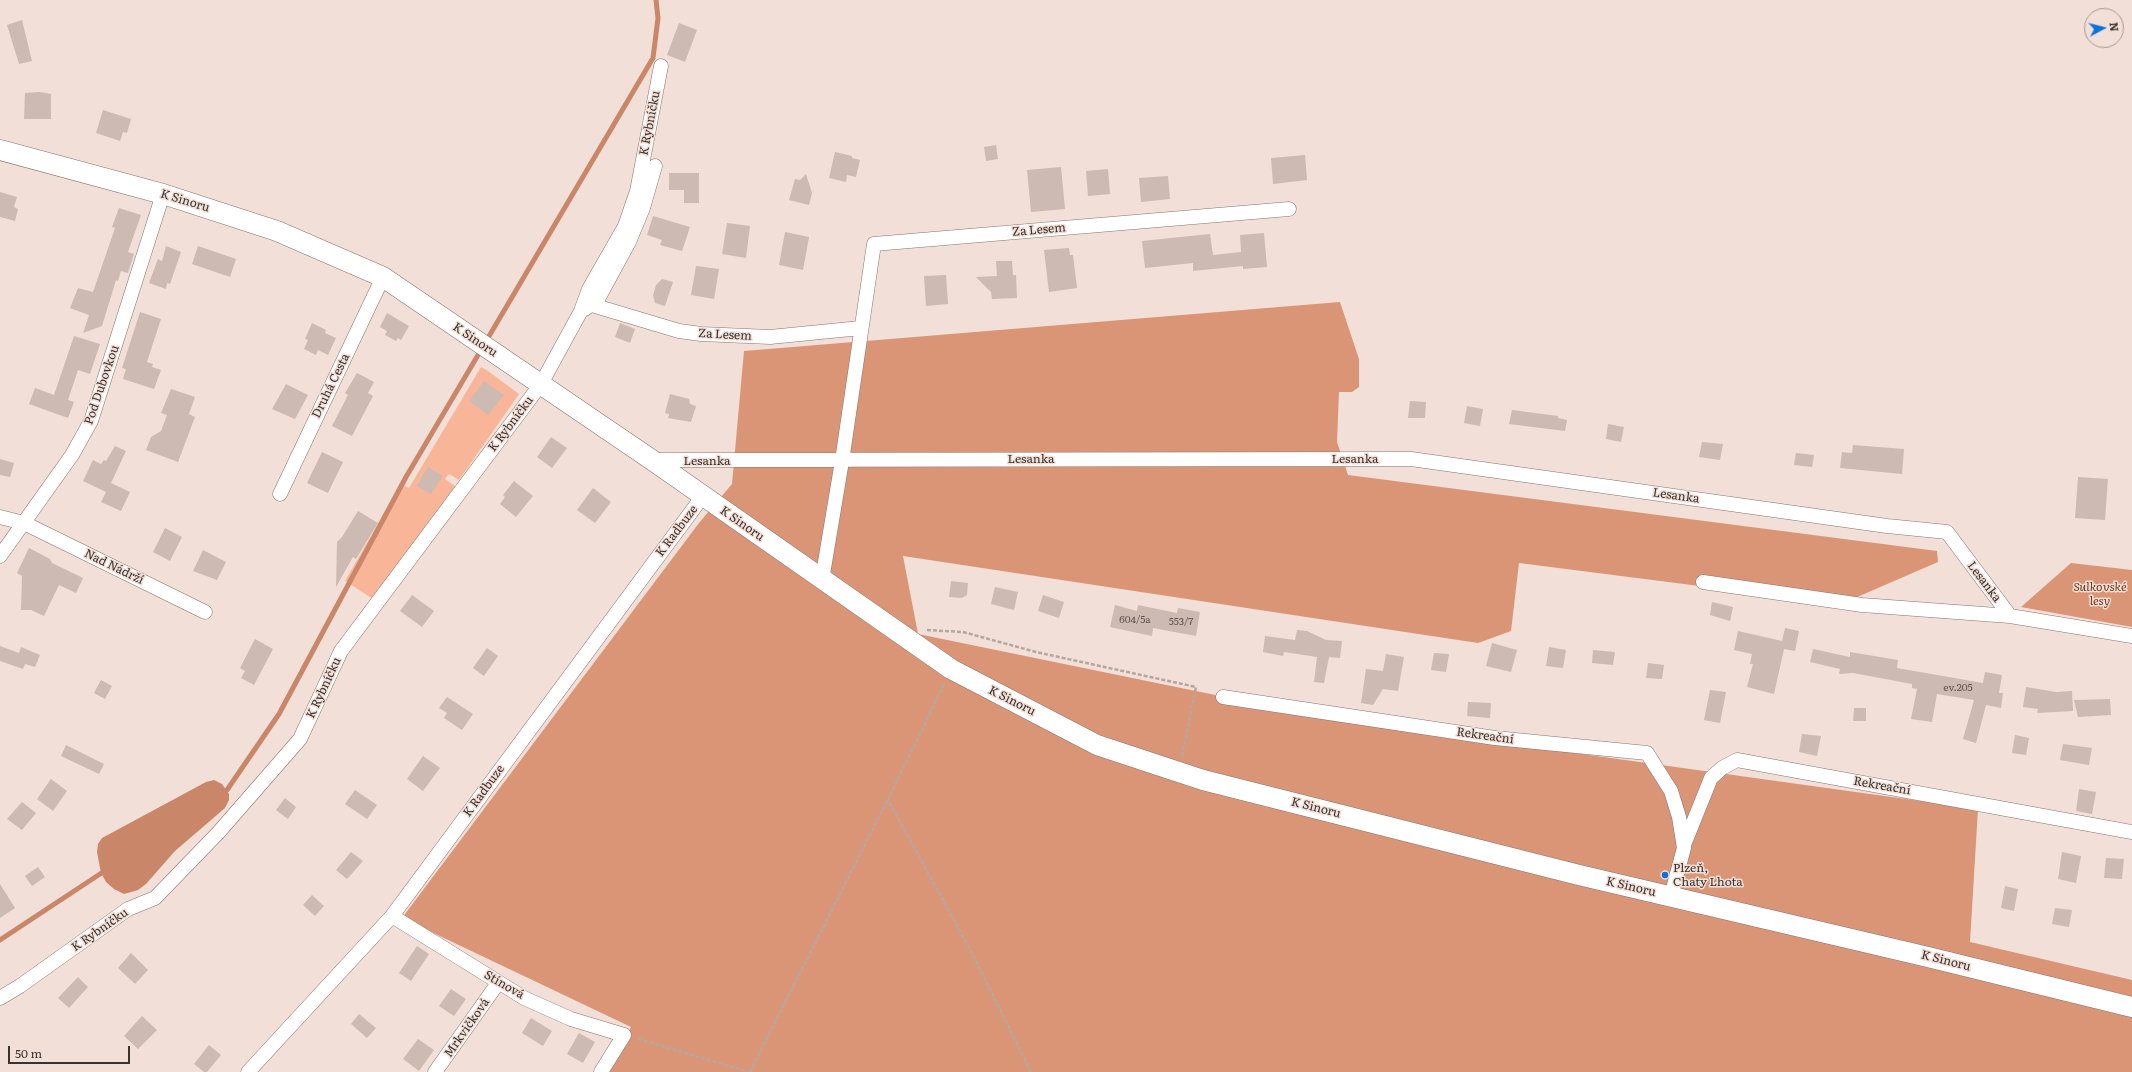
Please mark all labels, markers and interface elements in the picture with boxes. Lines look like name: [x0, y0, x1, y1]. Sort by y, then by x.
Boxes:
north arrow: [2084, 8, 2124, 48]
text: N: [2106, 21, 2123, 32]
street label: K Rybníčku: [637, 89, 663, 157]
street label: K Sinoru: [159, 187, 211, 215]
street label: Za Lesem: [1012, 220, 1066, 240]
street label: K Sinoru: [450, 320, 500, 360]
street label: Za Lesem: [698, 326, 752, 344]
street label: Pod Dubovkou: [82, 343, 122, 427]
street label: Druhá Cesta: [309, 351, 353, 421]
street label: K Rybníčku: [485, 393, 537, 455]
street label: Lesanka: [1007, 452, 1055, 466]
street label: Lesanka: [1331, 452, 1379, 466]
street label: Lesanka: [683, 454, 731, 468]
street label: Lesanka: [1652, 486, 1700, 506]
street label: K Radbuze: [653, 502, 701, 560]
street label: K Sinoru: [717, 504, 767, 544]
street label: Nad Nádrží: [82, 546, 146, 588]
street label: Lesanka: [1964, 559, 2004, 605]
park label: Sulkovské lesy: [2073, 580, 2127, 608]
house number: 604/5a: [1119, 614, 1151, 626]
house number: 553/7: [1169, 616, 1193, 628]
street label: K Rybníčku: [304, 655, 344, 721]
house number: ev.205: [1943, 682, 1973, 694]
street label: K Sinoru: [986, 683, 1038, 719]
street label: Rekreační: [1455, 725, 1515, 747]
street label: K Radbuze: [460, 762, 508, 820]
street label: Rekreační: [1852, 774, 1912, 798]
street label: K Sinoru: [1290, 795, 1342, 821]
place label: Plzeň, Chaty Lhota: [1673, 861, 1743, 889]
marker: Plzeň, Chaty Lhota: [1660, 870, 1670, 880]
street label: K Sinoru: [1605, 874, 1657, 900]
street label: K Rybníčku: [69, 905, 131, 955]
street label: K Sinoru: [1920, 948, 1972, 974]
street label: Stínová: [481, 968, 527, 1002]
street label: Mrkvičková: [441, 996, 493, 1060]
scale bar: [10, 1038, 132, 1064]
text: 50 m: [15, 1044, 42, 1062]

